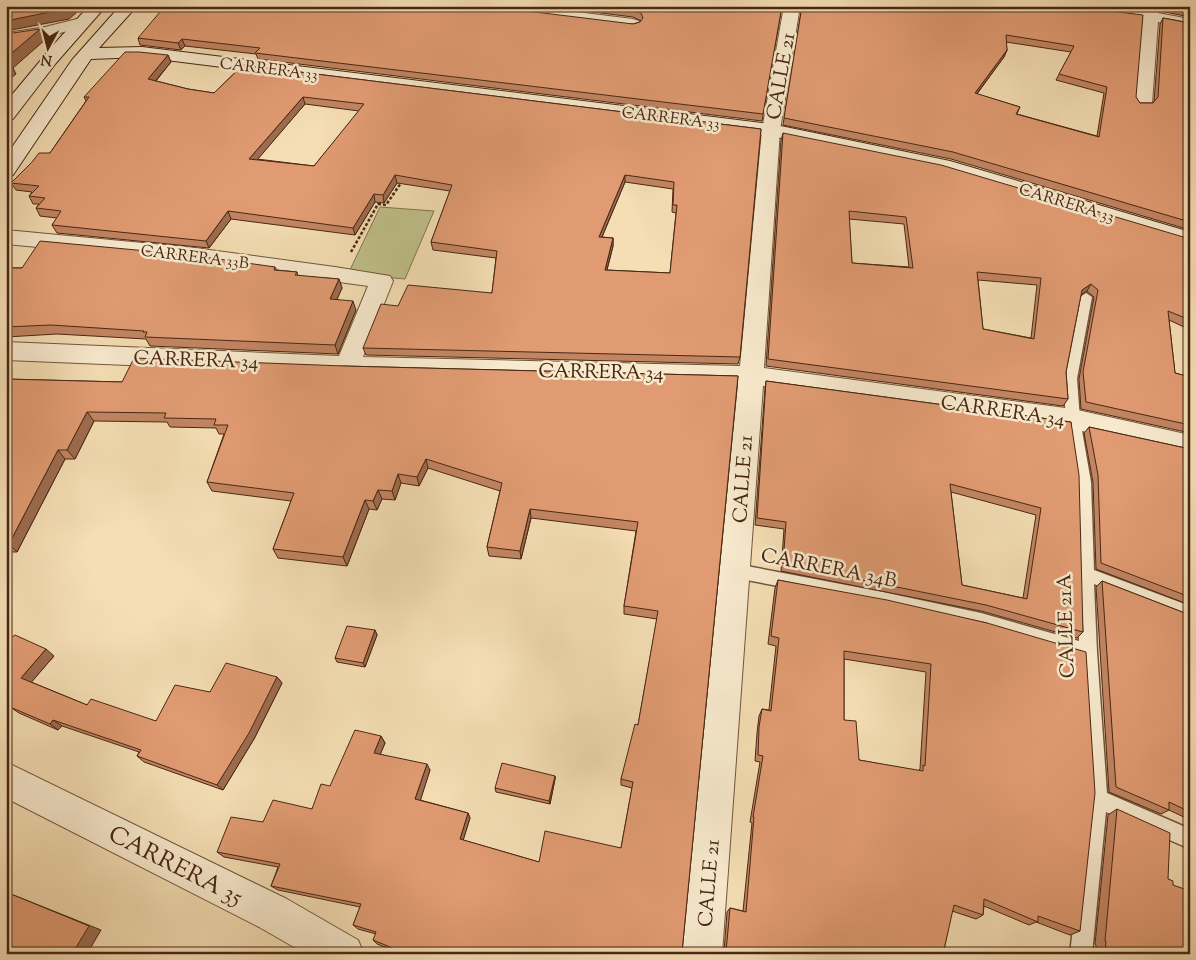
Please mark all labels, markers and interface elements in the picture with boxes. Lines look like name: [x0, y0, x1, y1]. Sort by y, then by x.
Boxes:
north arrow: [22, 22, 72, 72]
street label: CALLE 21: [761, 30, 804, 122]
text: N: [40, 48, 53, 70]
street label: CARRERA 33: [218, 53, 319, 88]
street label: CARRERA 33: [620, 102, 721, 137]
street label: CARRERA 33: [1016, 179, 1117, 230]
street label: CARRERA 33B: [139, 240, 250, 277]
street label: CARRERA 34: [133, 345, 259, 378]
street label: CARRERA 34: [538, 358, 664, 389]
street label: CARRERA 34: [939, 389, 1067, 436]
street label: CALLE 21: [727, 434, 762, 524]
street label: CARRERA 34B: [758, 542, 899, 597]
street label: CALLE 21A: [1051, 573, 1084, 679]
street label: CARRERA 35: [102, 818, 248, 915]
street label: CALLE 21: [692, 838, 729, 928]

